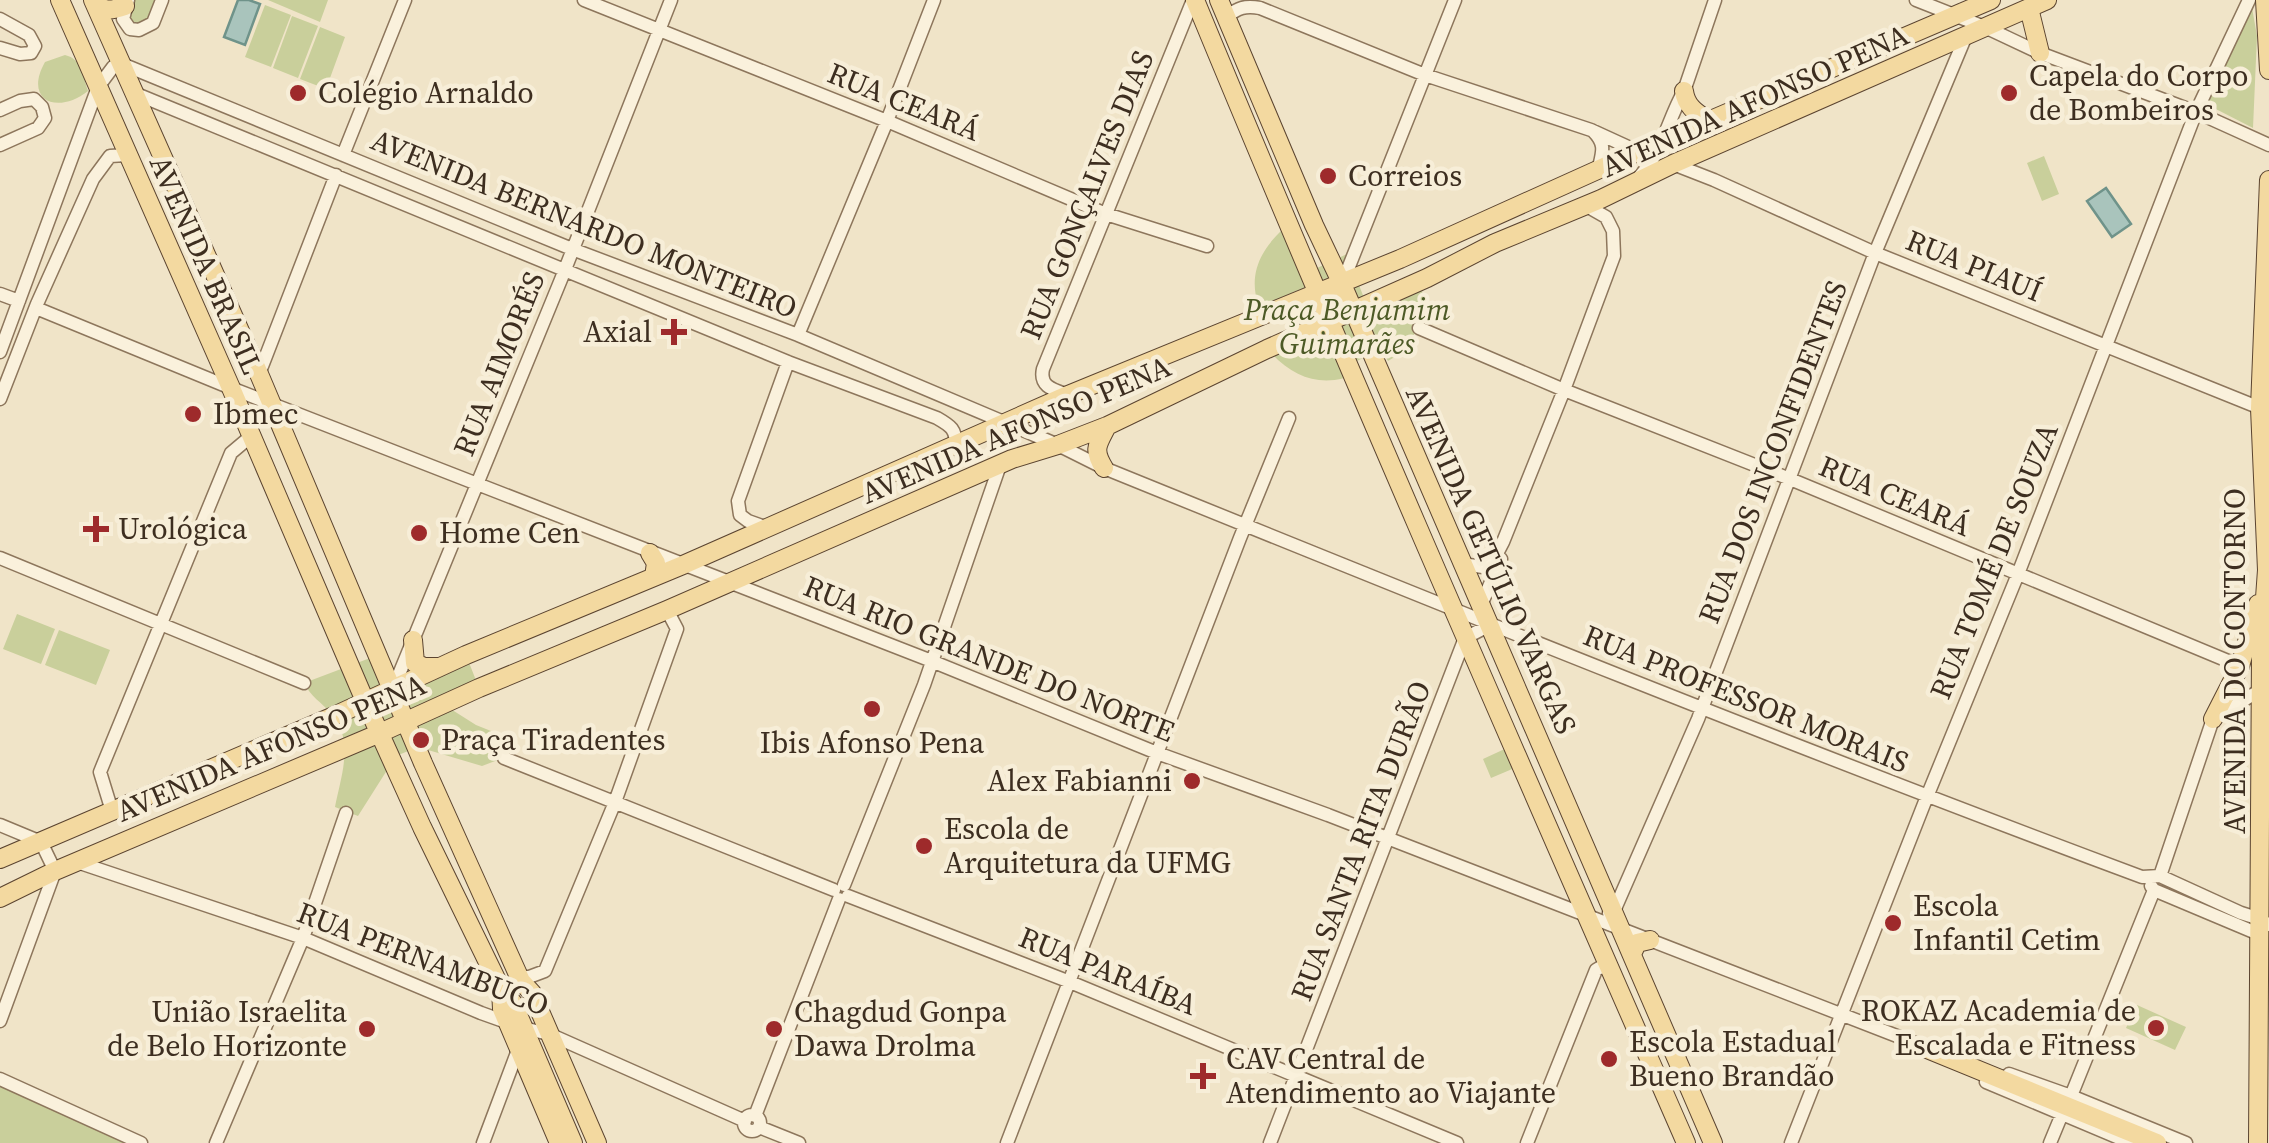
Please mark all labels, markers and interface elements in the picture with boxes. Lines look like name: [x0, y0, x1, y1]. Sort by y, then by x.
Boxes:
street label: AVENIDA AFONSO PENA: [1594, 14, 1915, 187]
street label: RUA GONÇALVES DIAS: [1010, 44, 1163, 345]
street label: RUA CEARÁ: [822, 52, 987, 151]
place label: Capela do Corpo de Bombeiros: [2029, 55, 2249, 130]
place label: Colégio Arnaldo: [318, 72, 534, 113]
marker: Colégio Arnaldo: [287, 82, 309, 104]
marker: Capela do Corpo de Bombeiros: [1998, 82, 2020, 104]
street label: AVENIDA BERNARDO MONTEIRO: [365, 119, 803, 328]
street label: AVENIDA BRASIL: [140, 149, 273, 381]
place label: Correios: [1348, 155, 1462, 196]
marker: Correios: [1317, 165, 1339, 187]
street label: RUA PIAUÍ: [1900, 220, 2048, 311]
street label: RUA AIMORÉS: [443, 266, 554, 462]
street label: RUA DOS INCONFIDENTES: [1688, 274, 1857, 629]
park label: Praça Benjamim Guimarães: [1243, 289, 1451, 364]
place label: Axial: [583, 311, 652, 352]
marker: Axial: [661, 319, 687, 345]
street label: AVENIDA AFONSO PENA: [855, 346, 1177, 513]
street label: AVENIDA GETÚLIO VARGAS: [1396, 379, 1587, 740]
place label: Ibmec: [213, 393, 298, 434]
marker: Ibmec: [182, 403, 204, 425]
street label: RUA TOMÉ DE SOUZA: [1919, 417, 2068, 705]
street label: RUA CEARÁ: [1813, 445, 1978, 546]
street label: AVENIDA DO CONTORNO: [2214, 488, 2255, 834]
place label: Urológica: [118, 508, 248, 549]
place label: Home Cen: [439, 512, 580, 553]
marker: Urológica: [83, 516, 109, 542]
marker: Home Cen: [408, 522, 430, 544]
street label: RUA RIO GRANDE DO NORTE: [798, 565, 1181, 752]
street label: RUA PROFESSOR MORAIS: [1578, 615, 1915, 783]
street label: AVENIDA AFONSO PENA: [110, 664, 432, 831]
street label: RUA SANTA RITA DURÃO: [1281, 675, 1441, 1007]
marker: Ibis Afonso Pena: [861, 698, 883, 720]
place label: Praça Tiradentes: [441, 719, 665, 760]
place label: Ibis Afonso Pena: [760, 722, 985, 763]
marker: Praça Tiradentes: [410, 729, 432, 751]
place label: Alex Fabianni: [987, 760, 1172, 801]
marker: Alex Fabianni: [1181, 770, 1203, 792]
place label: Escola de Arquitetura da UFMG: [944, 808, 1231, 883]
marker: Escola de Arquitetura da UFMG: [913, 835, 935, 857]
place label: Escola Infantil Cetim: [1913, 885, 2101, 960]
street label: RUA PERNAMBUCO: [291, 892, 555, 1025]
marker: Escola Infantil Cetim: [1882, 912, 1904, 934]
street label: RUA PARAÍBA: [1013, 916, 1203, 1025]
place label: ROKAZ Academia de Escalada e Fitness: [1861, 990, 2136, 1065]
place label: União Israelita de Belo Horizonte: [107, 991, 348, 1066]
place label: Chagdud Gonpa Dawa Drolma: [794, 991, 1007, 1066]
marker: ROKAZ Academia de Escalada e Fitness: [2145, 1017, 2167, 1039]
marker: União Israelita de Belo Horizonte: [356, 1018, 378, 1040]
marker: Chagdud Gonpa Dawa Drolma: [763, 1018, 785, 1040]
place label: Escola Estadual Bueno Brandão: [1629, 1021, 1836, 1096]
place label: CAV Central de Atendimento ao Viajante: [1226, 1038, 1556, 1113]
marker: Escola Estadual Bueno Brandão: [1598, 1048, 1620, 1070]
marker: CAV Central de Atendimento ao Viajante: [1190, 1063, 1216, 1089]

